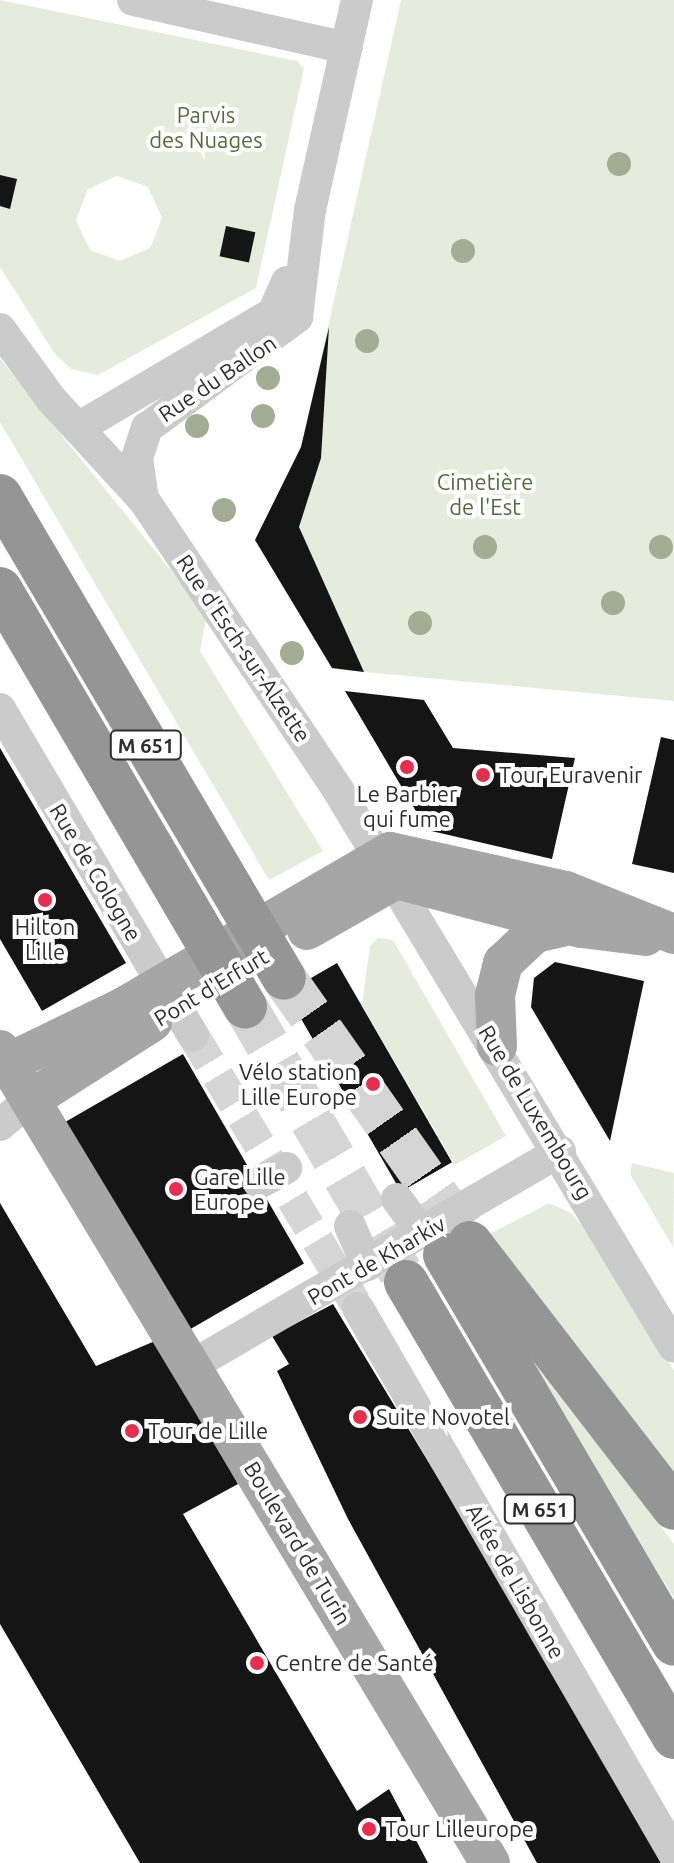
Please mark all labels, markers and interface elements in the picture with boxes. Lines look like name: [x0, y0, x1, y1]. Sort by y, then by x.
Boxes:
park label: Parvis des Nuages: [149, 101, 263, 152]
street label: Rue du Ballon: [153, 329, 281, 427]
park label: Cimetière de l'Est: [437, 468, 533, 520]
street label: Rue d'Esch-sur-Alzette: [171, 549, 317, 747]
road number: M 651: [108, 729, 184, 761]
marker: Le Barbier qui fume: [398, 758, 416, 776]
place label: Tour Euravenir: [499, 762, 642, 788]
marker: Tour Euravenir: [474, 766, 492, 784]
place label: Le Barbier qui fume: [357, 780, 457, 832]
street label: Rue de Cologne: [45, 798, 147, 946]
marker: Hilton Lille: [36, 891, 54, 909]
place label: Hilton Lille: [15, 913, 75, 964]
street label: Pont d'Erfurt: [149, 943, 273, 1031]
street label: Rue de Luxembourg: [474, 1020, 598, 1204]
place label: Vélo station Lille Europe: [239, 1058, 357, 1110]
marker: Vélo station Lille Europe: [364, 1075, 382, 1093]
place label: Gare Lille Europe: [194, 1163, 286, 1214]
marker: Gare Lille Europe: [165, 1178, 187, 1200]
street label: Pont de Kharkiv: [302, 1210, 450, 1310]
place label: Suite Novotel: [376, 1404, 510, 1430]
marker: Suite Novotel: [351, 1408, 369, 1426]
place label: Tour de Lille: [148, 1418, 268, 1444]
marker: Tour de Lille: [123, 1422, 141, 1440]
street label: Boulevard de Turin: [239, 1456, 357, 1630]
road number: M 651: [502, 1493, 578, 1525]
street label: Allée de Lisbonne: [461, 1499, 571, 1663]
place label: Centre de Santé: [275, 1650, 434, 1676]
marker: Centre de Santé: [246, 1652, 268, 1674]
place label: Tour Lilleurope: [385, 1816, 534, 1842]
marker: Tour Lilleurope: [360, 1820, 378, 1838]

